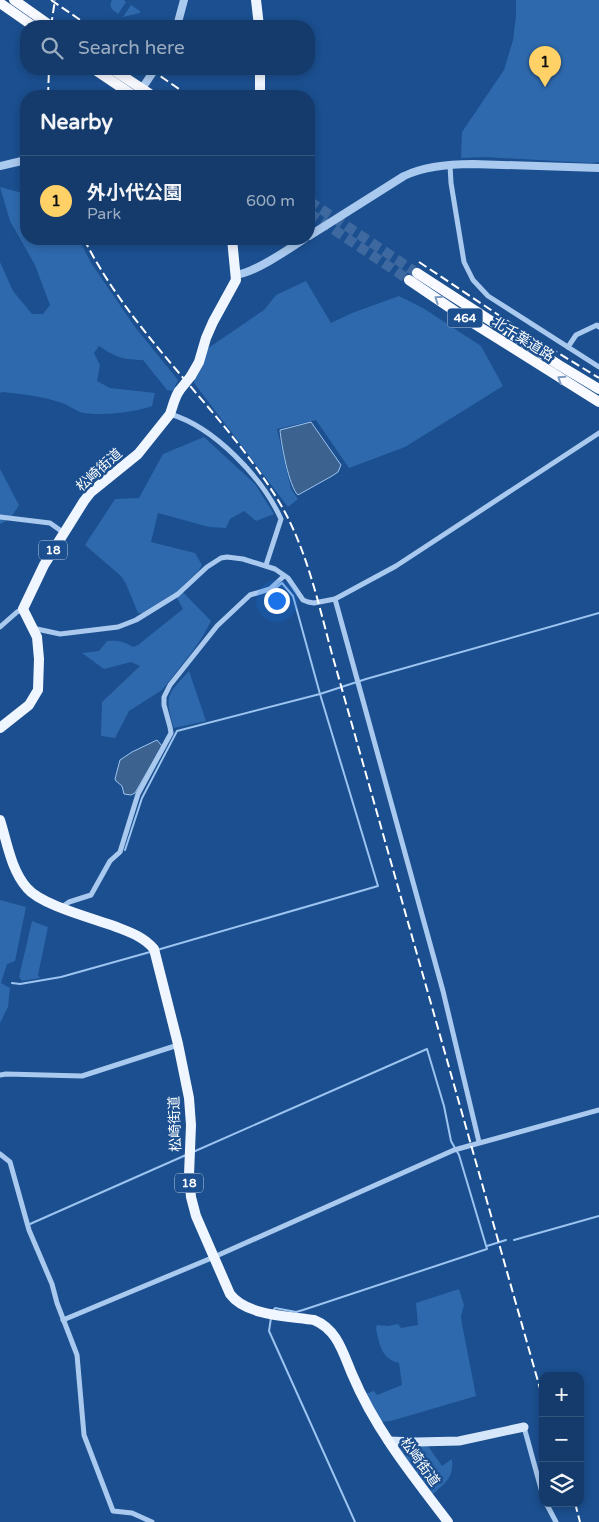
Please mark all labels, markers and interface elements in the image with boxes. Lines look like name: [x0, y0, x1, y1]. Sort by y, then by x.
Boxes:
search box: [20, 20, 315, 75]
icon: search: [38, 34, 66, 62]
text: Search here: [78, 37, 185, 59]
pin: 1: [529, 46, 561, 87]
text: Nearby: [40, 110, 113, 135]
text: 外小代公園: [87, 182, 182, 204]
text: 1: [51, 191, 61, 211]
text: 600 m: [246, 191, 295, 211]
text: Park: [87, 204, 121, 224]
one-way arrow: [434, 296, 443, 305]
road number: 464: [448, 308, 482, 328]
street label: 北千葉道路: [489, 313, 557, 365]
one-way arrow: [557, 375, 566, 385]
street label: 松崎街道: [73, 445, 125, 495]
road number: 18: [39, 540, 67, 560]
your location: [264, 588, 290, 614]
street label: 松崎街道: [166, 1096, 184, 1152]
road number: 18: [175, 1174, 203, 1192]
map controls: [539, 1372, 584, 1507]
button: +: [539, 1372, 584, 1417]
button: −: [539, 1417, 584, 1462]
street label: 松崎街道: [397, 1434, 443, 1490]
button: layers: [539, 1462, 584, 1507]

